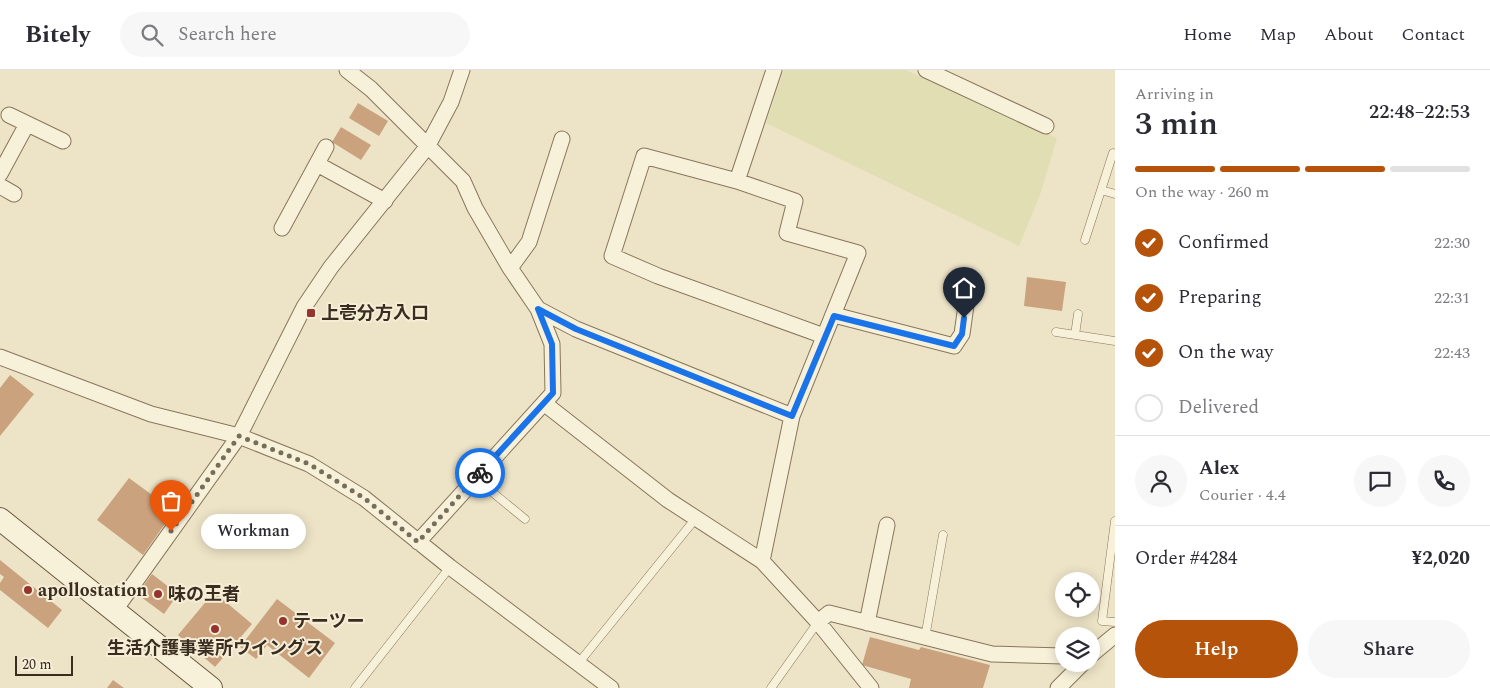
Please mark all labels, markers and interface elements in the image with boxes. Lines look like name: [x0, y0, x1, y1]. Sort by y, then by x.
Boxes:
search box: [120, 12, 470, 57]
text: Bitely: [25, 17, 90, 53]
text: Search here: [178, 20, 277, 49]
icon: search: [138, 21, 166, 49]
text: Home: [1183, 21, 1232, 48]
text: Map: [1260, 21, 1296, 48]
text: About: [1324, 21, 1374, 48]
text: Contact: [1402, 21, 1465, 48]
text: Arriving in: [1135, 82, 1214, 106]
text: 22:48–22:53: [1369, 98, 1470, 127]
text: 3 min: [1135, 100, 1218, 149]
text: On the way · 260 m: [1135, 180, 1269, 204]
text: Confirmed: [1178, 228, 1269, 257]
icon: check: [1135, 229, 1163, 257]
text: 22:30: [1434, 231, 1470, 255]
pin: [943, 267, 985, 318]
icon: home: [950, 274, 978, 302]
text: Preparing: [1178, 283, 1262, 312]
icon: check: [1135, 284, 1163, 312]
text: 22:31: [1434, 286, 1470, 310]
place label: 上壱分方入口: [321, 300, 429, 327]
marker: 上壱分方入口: [305, 307, 317, 319]
text: On the way: [1178, 338, 1274, 367]
icon: check: [1135, 339, 1163, 367]
text: 22:43: [1434, 341, 1470, 365]
text: Delivered: [1178, 393, 1259, 422]
courier: [455, 448, 505, 498]
text: Alex: [1199, 454, 1240, 483]
button: person: [1135, 455, 1187, 507]
button: chat: [1354, 455, 1406, 507]
button: phone: [1418, 455, 1470, 507]
icon: bike: [466, 459, 494, 487]
pin: [150, 480, 192, 531]
text: Courier · 4.4: [1199, 483, 1286, 507]
icon: bag: [157, 487, 185, 515]
callout: Workman: [201, 514, 306, 548]
text: Workman: [217, 519, 290, 543]
text: Order #4284: [1135, 544, 1238, 573]
text: ¥2,020: [1412, 544, 1470, 573]
map controls: [1055, 572, 1100, 672]
button: locate: [1055, 572, 1100, 617]
place label: apollostation: [38, 577, 147, 604]
place label: 味の王者: [168, 581, 240, 608]
marker: apollostation: [22, 584, 34, 596]
marker: 味の王者: [152, 588, 164, 600]
place label: テーツー: [293, 608, 365, 635]
marker: テーツー: [277, 615, 289, 627]
button: Help: [1135, 620, 1298, 678]
button: Share: [1308, 620, 1470, 678]
marker: 生活介護事業所ウイングス: [209, 623, 221, 635]
button: layers: [1055, 627, 1100, 672]
place label: 生活介護事業所ウイングス: [107, 635, 323, 662]
scale bar: [15, 653, 72, 676]
text: 20 m: [22, 654, 52, 675]

